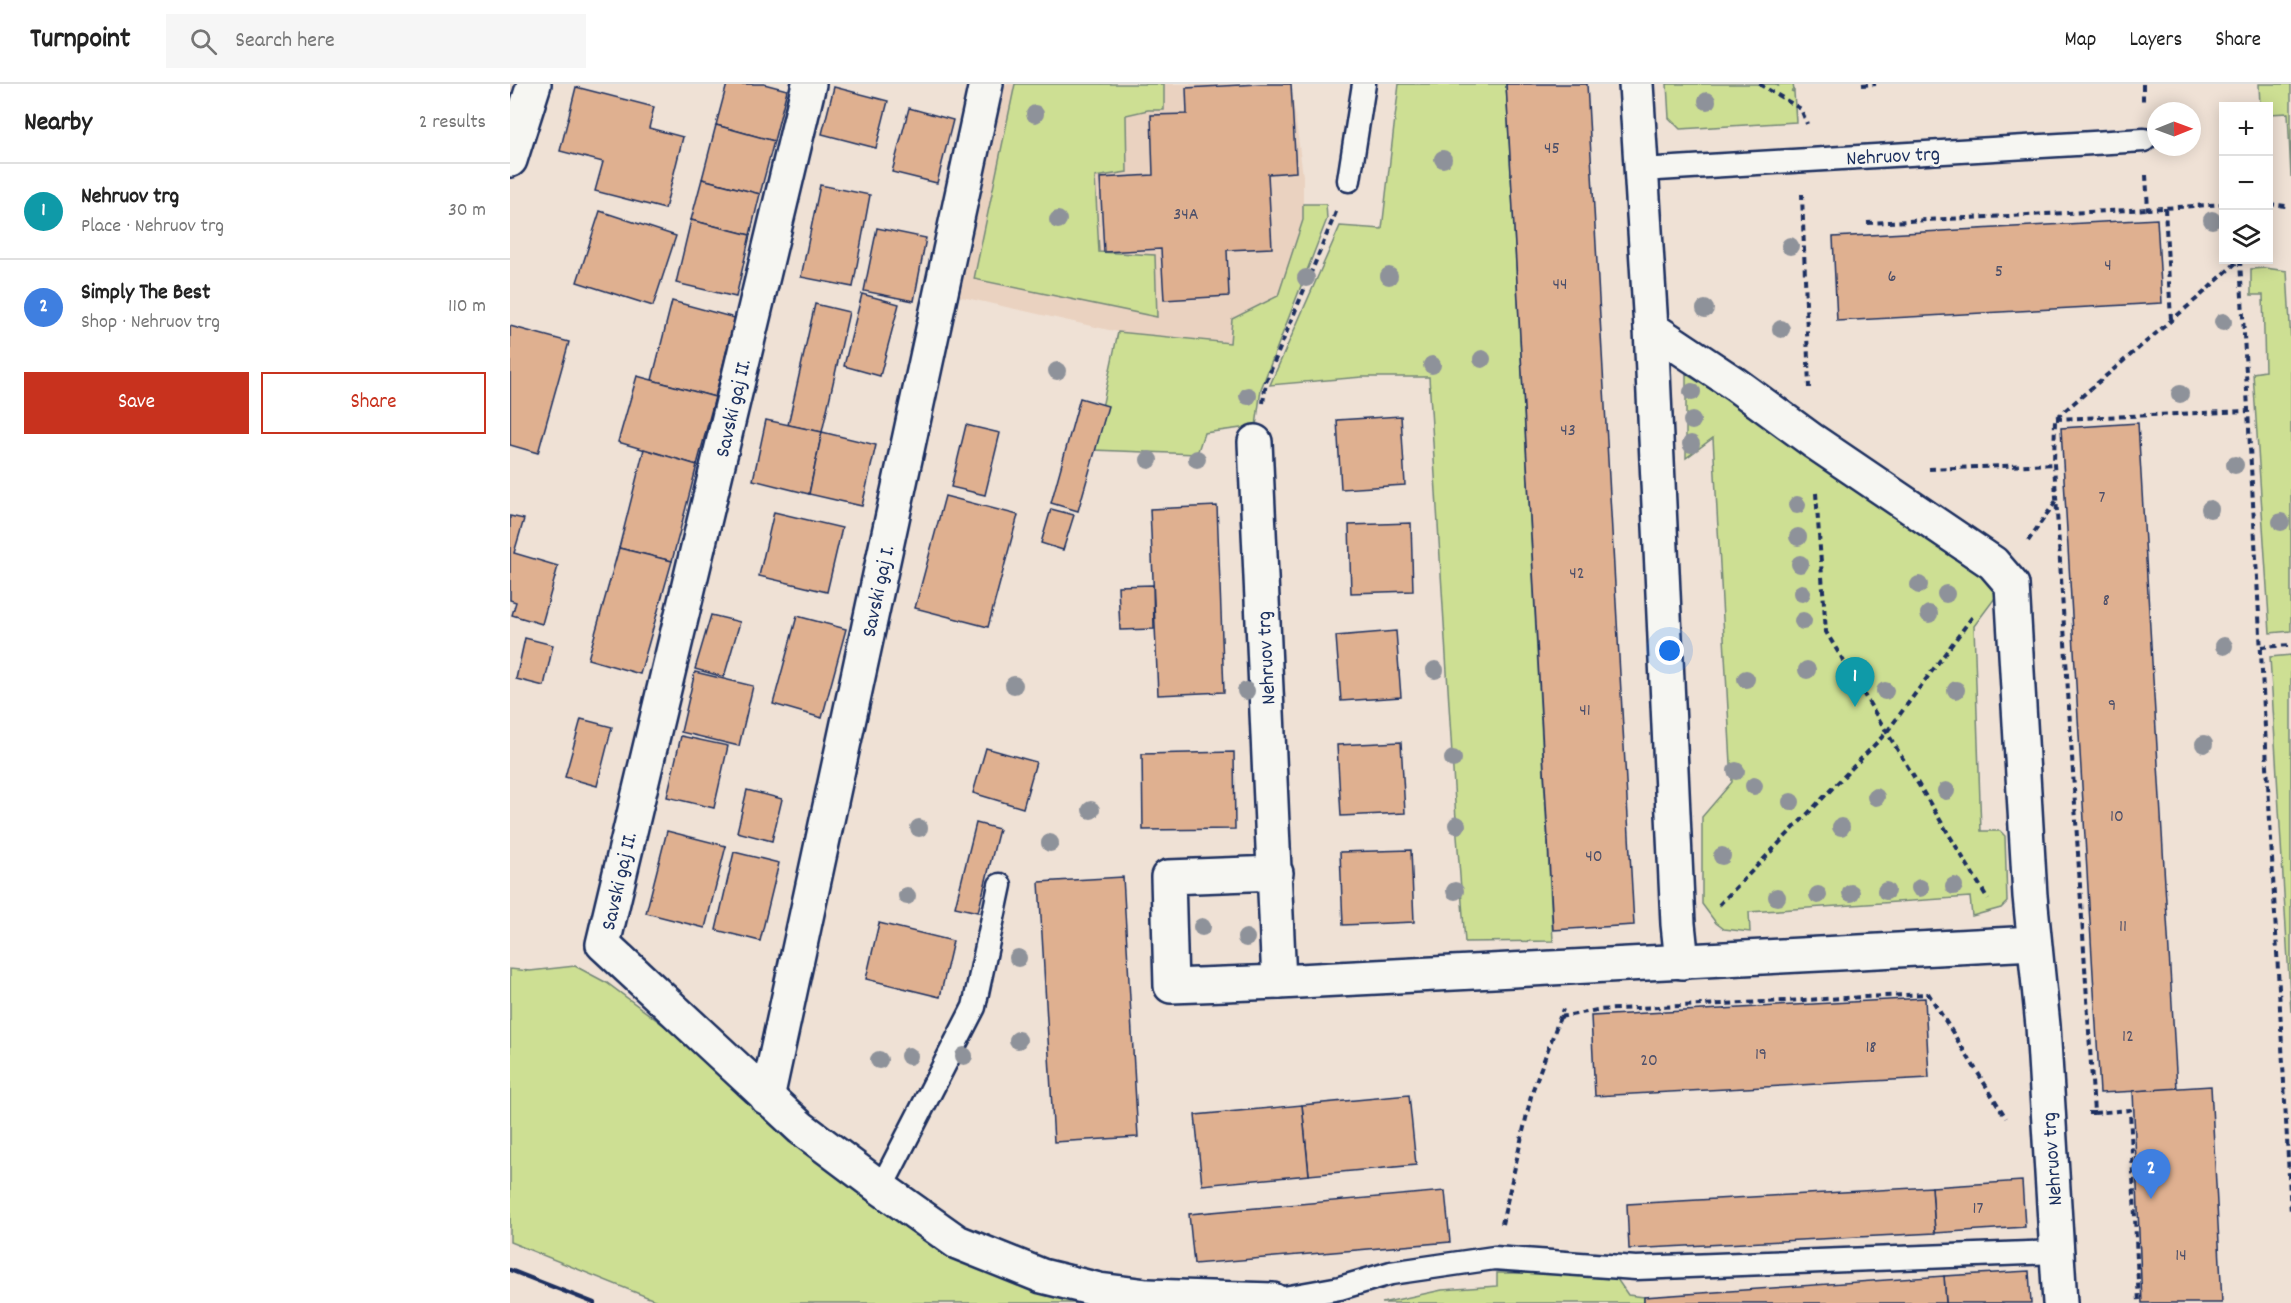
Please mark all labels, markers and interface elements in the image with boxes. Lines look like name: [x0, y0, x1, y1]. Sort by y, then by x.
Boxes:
search box: [166, 14, 586, 68]
text: Turnpoint: [30, 21, 130, 61]
icon: search: [187, 25, 220, 58]
text: Search here: [235, 26, 335, 57]
text: Map: [2065, 26, 2096, 56]
text: Layers: [2129, 26, 2182, 56]
text: Share: [2215, 26, 2261, 56]
north arrow: [2147, 102, 2201, 156]
map controls: [2219, 102, 2273, 264]
button: +: [2219, 102, 2273, 156]
text: Nearby: [24, 105, 92, 142]
text: 2 results: [419, 109, 486, 137]
house number: 45: [1544, 137, 1560, 162]
street label: Nehruov trg: [1846, 141, 1941, 175]
button: −: [2219, 156, 2273, 210]
text: Nehruov trg: [81, 182, 179, 213]
text: 1: [41, 197, 46, 225]
text: 30 m: [448, 197, 486, 225]
house number: 34A: [1173, 203, 1199, 228]
button: layers: [2219, 210, 2273, 264]
text: Place · Nehruov trg: [81, 213, 224, 241]
house number: 4: [2104, 254, 2112, 279]
house number: 5: [1995, 260, 2003, 285]
house number: 6: [1888, 265, 1896, 290]
house number: 44: [1553, 273, 1567, 298]
text: Simply The Best: [81, 278, 210, 309]
text: 2: [39, 293, 48, 321]
text: 110 m: [448, 293, 486, 321]
text: Shop · Nehruov trg: [81, 309, 220, 337]
street label: Savski gaj II.: [709, 357, 761, 461]
button: Save: [24, 372, 249, 434]
button: Share: [261, 372, 486, 434]
house number: 43: [1560, 419, 1576, 444]
house number: 7: [2099, 486, 2106, 511]
street label: Savski gaj I.: [856, 543, 904, 640]
house number: 42: [1569, 562, 1585, 587]
house number: 8: [2102, 589, 2110, 614]
street label: Nehruov trg: [1251, 610, 1285, 705]
your location: [1655, 636, 1684, 665]
pin: 1: [1836, 658, 1874, 707]
house number: 9: [2108, 694, 2116, 719]
house number: 41: [1579, 699, 1591, 724]
house number: 10: [2110, 805, 2124, 830]
street label: Savski gaj II.: [595, 830, 647, 934]
house number: 40: [1585, 845, 1603, 870]
house number: 11: [2119, 915, 2127, 940]
house number: 12: [2122, 1025, 2134, 1050]
house number: 18: [1865, 1036, 1877, 1061]
house number: 19: [1755, 1043, 1767, 1068]
house number: 20: [1640, 1049, 1658, 1074]
street label: Nehruov trg: [2036, 1111, 2072, 1207]
pin: 2: [2132, 1150, 2170, 1199]
house number: 17: [1973, 1197, 1984, 1222]
house number: 14: [2175, 1244, 2187, 1269]

